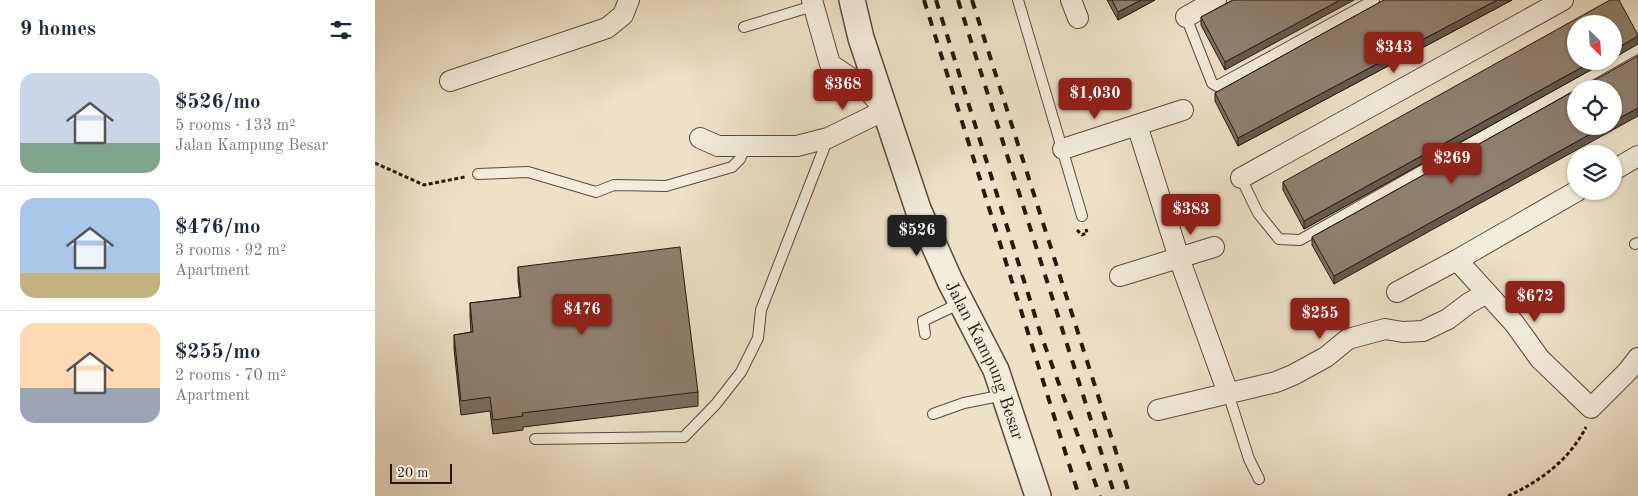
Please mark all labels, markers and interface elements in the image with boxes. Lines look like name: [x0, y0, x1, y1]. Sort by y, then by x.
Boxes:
north arrow: [1567, 15, 1623, 70]
map controls: [1567, 15, 1622, 200]
icon: filters: [327, 16, 355, 44]
text: 9 homes: [20, 19, 96, 40]
pin: $343: [1364, 32, 1424, 74]
text: $343: [1375, 40, 1413, 56]
pin: $368: [813, 68, 873, 111]
text: $368: [824, 77, 862, 93]
pin: $1,030: [1054, 78, 1136, 120]
button: locate: [1567, 80, 1622, 135]
text: $1,030: [1070, 86, 1120, 102]
text: $526/mo: [175, 92, 261, 113]
icon: home: [60, 93, 120, 153]
text: 5 rooms · 133 m²: [175, 118, 295, 134]
text: Jalan Kampung Besar: [175, 138, 328, 154]
pin: $269: [1422, 142, 1482, 185]
button: layers: [1567, 145, 1622, 200]
text: $269: [1433, 151, 1471, 167]
pin: $383: [1161, 194, 1221, 236]
text: $383: [1172, 202, 1210, 218]
pin: $526: [887, 214, 947, 257]
text: $476/mo: [175, 217, 261, 238]
icon: home: [60, 218, 120, 278]
text: $526: [898, 223, 936, 239]
text: 3 rooms · 92 m²: [175, 243, 286, 259]
text: Apartment: [175, 263, 250, 279]
street label: Jalan Kampung Besar: [941, 278, 1027, 443]
pin: $672: [1505, 280, 1565, 323]
text: $672: [1516, 289, 1554, 305]
pin: $476: [552, 294, 612, 336]
pin: $255: [1290, 298, 1350, 340]
text: $476: [563, 302, 601, 318]
text: $255: [1301, 306, 1339, 322]
text: $255/mo: [175, 342, 261, 363]
icon: home: [60, 343, 120, 403]
text: 2 rooms · 70 m²: [175, 368, 286, 384]
text: Apartment: [175, 388, 250, 404]
scale bar: [390, 461, 453, 484]
text: 20 m: [397, 466, 428, 480]

